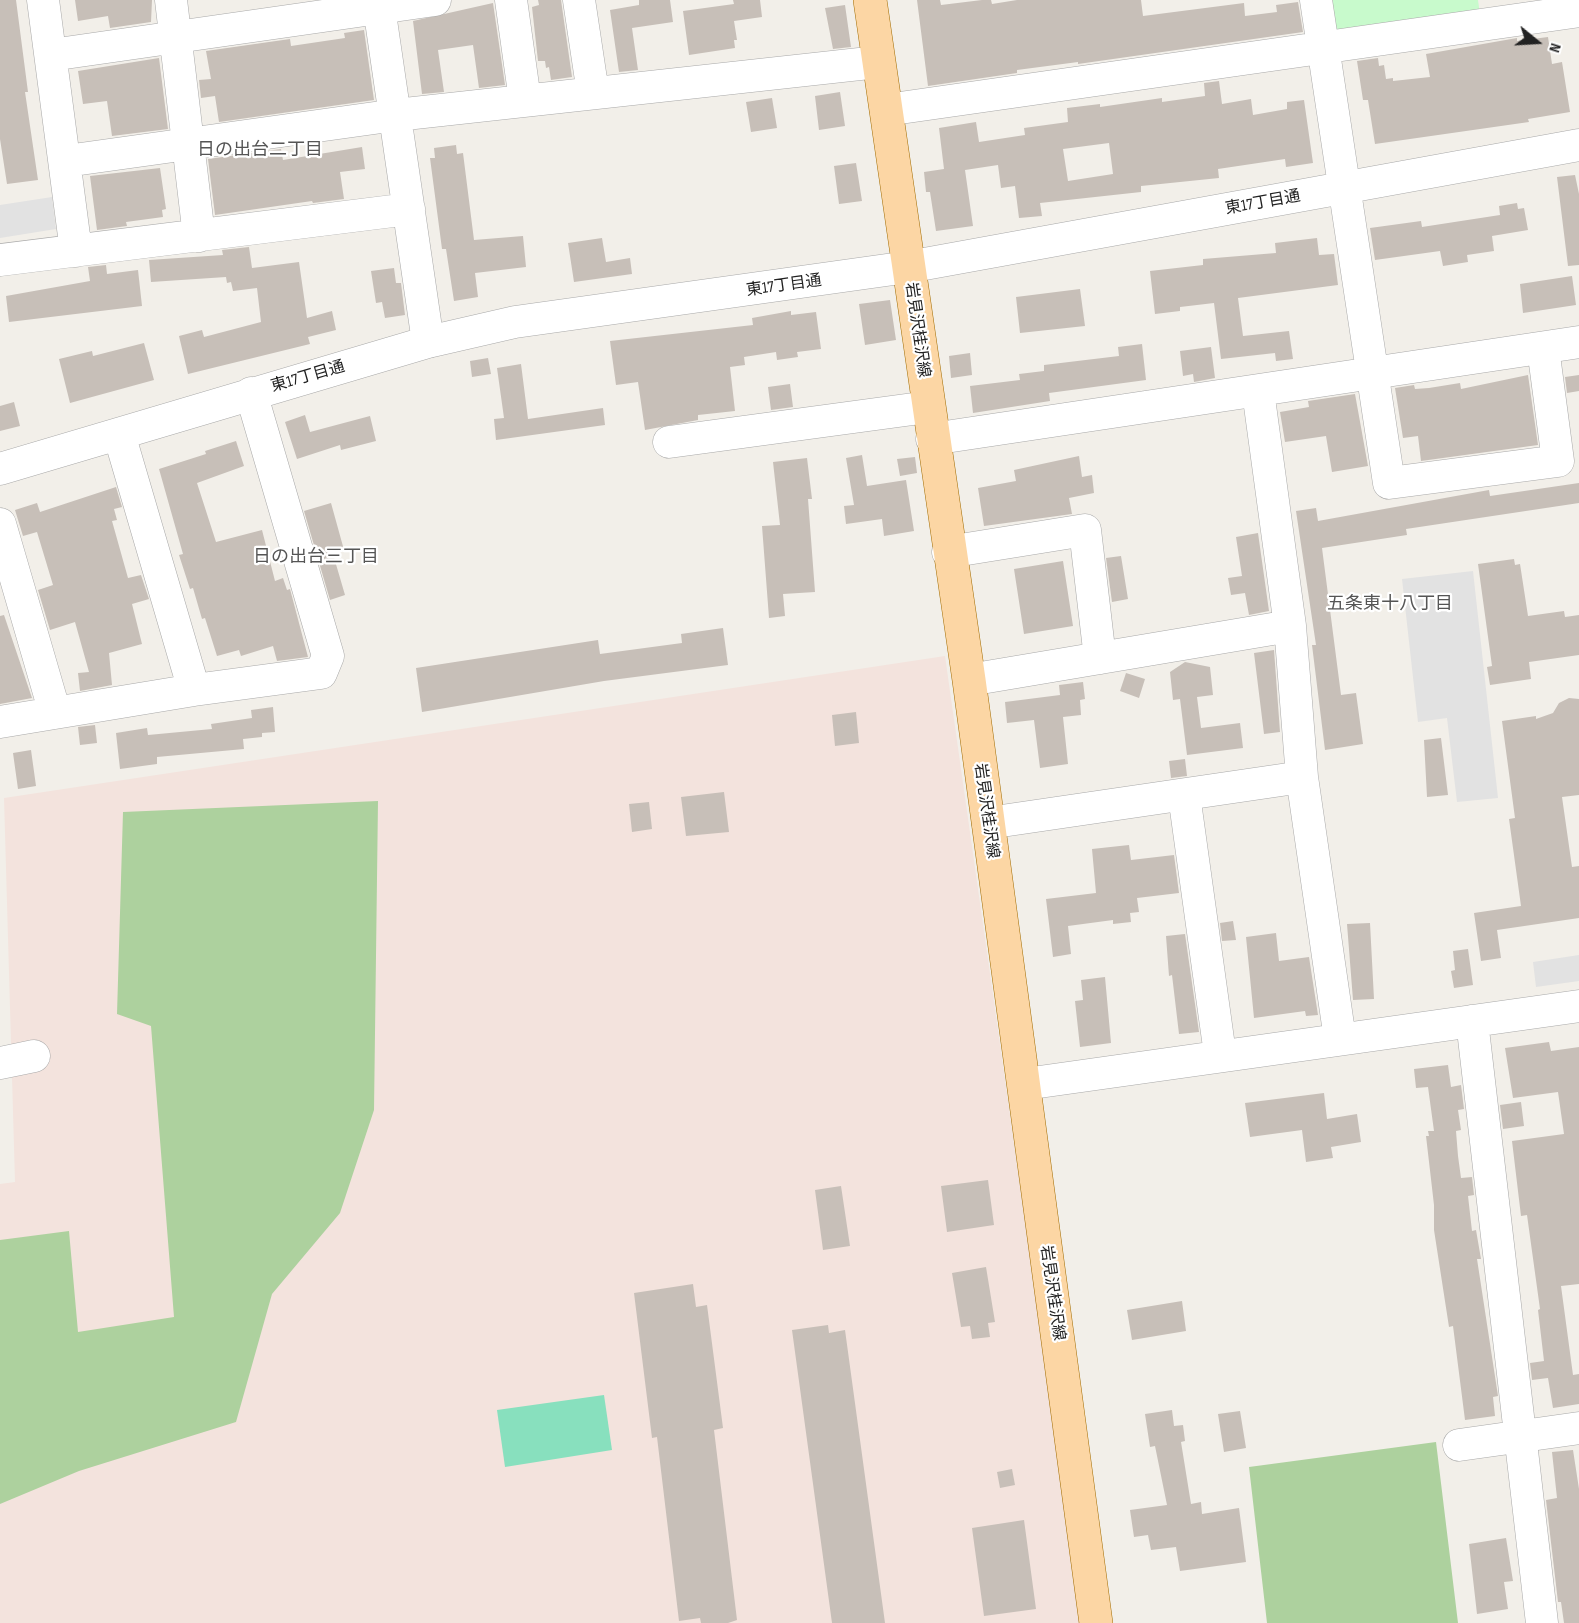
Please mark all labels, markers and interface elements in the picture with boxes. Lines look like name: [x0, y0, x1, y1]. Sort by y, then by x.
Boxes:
north arrow: [1507, 12, 1567, 72]
text: N: [1544, 41, 1565, 55]
district label: 日の出台二丁目: [197, 139, 323, 161]
street label: 東17丁目通: [1224, 187, 1302, 219]
street label: 東17丁目通: [745, 271, 823, 301]
street label: 岩見沢桂沢線: [901, 281, 933, 379]
street label: 東17丁目通: [269, 357, 347, 397]
district label: 日の出台三丁目: [253, 546, 379, 568]
district label: 五条東十八丁目: [1327, 593, 1453, 615]
street label: 岩見沢桂沢線: [970, 762, 1002, 860]
street label: 岩見沢桂沢線: [1036, 1244, 1068, 1342]

